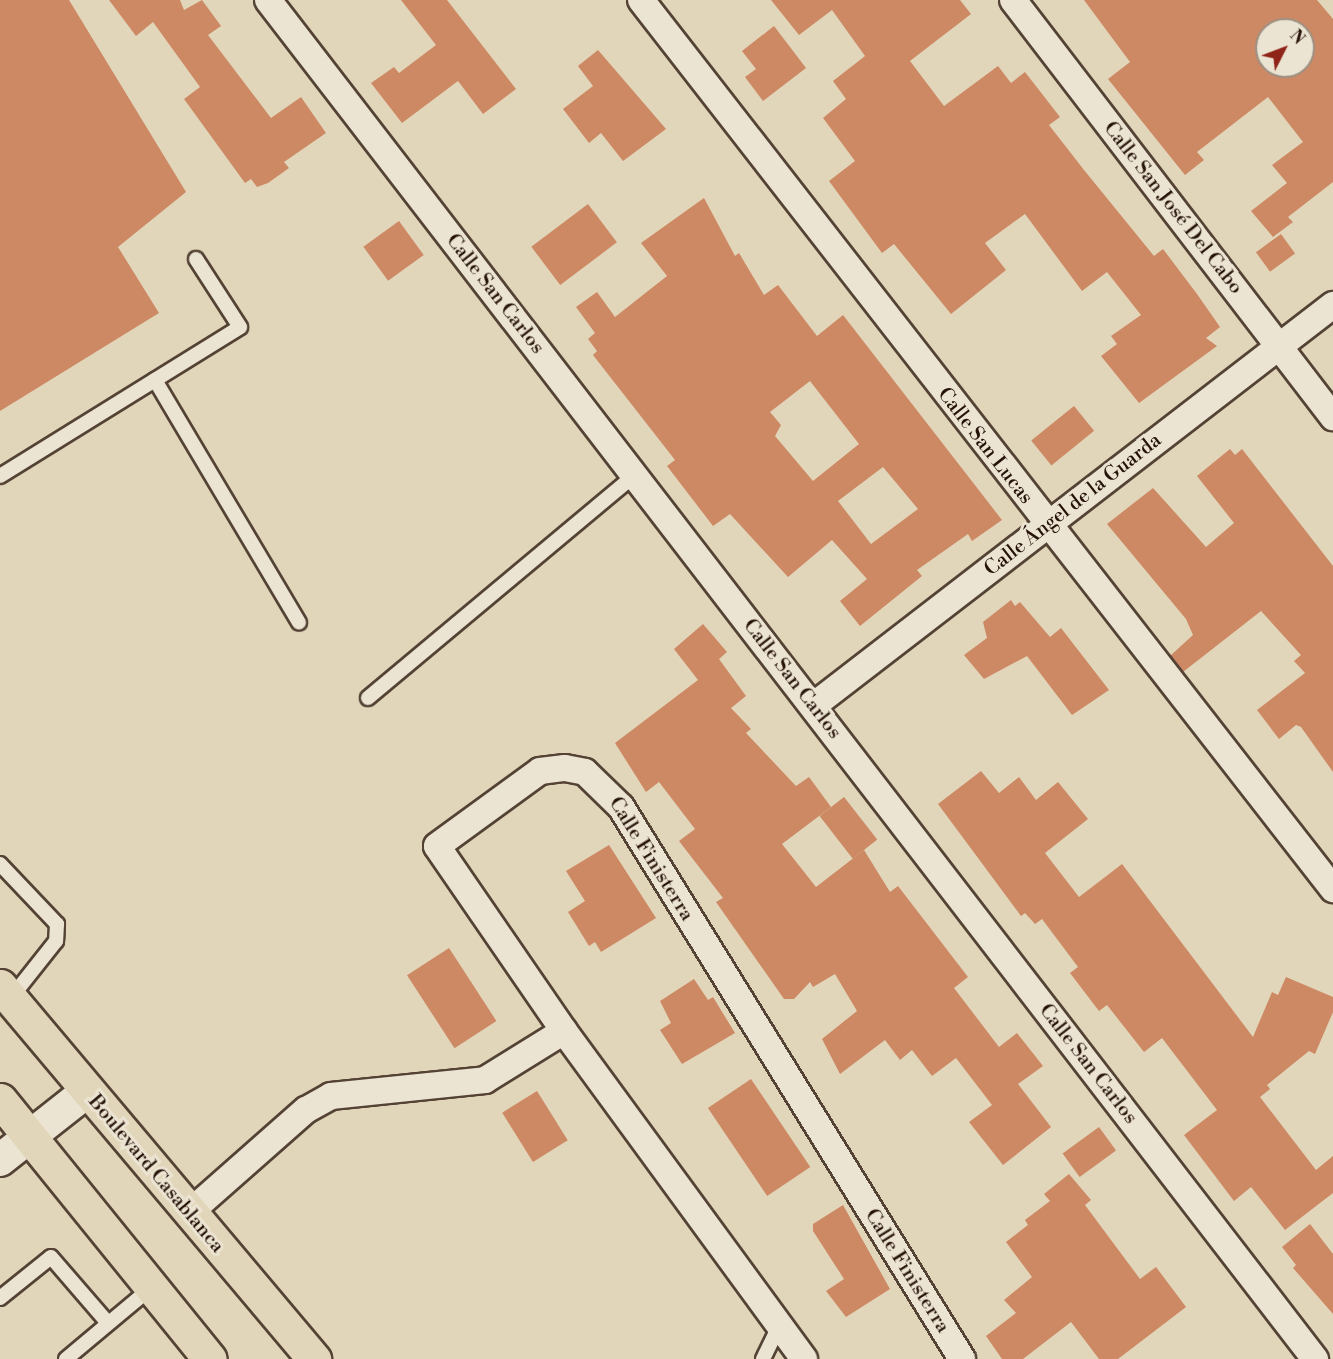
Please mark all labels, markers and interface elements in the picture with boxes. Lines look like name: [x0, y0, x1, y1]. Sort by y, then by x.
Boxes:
north arrow: [1255, 18, 1315, 78]
text: N: [1285, 26, 1309, 49]
street label: Calle San José Del Cabo: [1098, 117, 1248, 299]
street label: Calle San Carlos: [441, 229, 549, 359]
street label: Calle San Lucas: [932, 383, 1038, 509]
street label: Calle Ángel de la Guarda: [980, 429, 1166, 581]
street label: Calle San Carlos: [738, 614, 846, 744]
street label: Calle Finisterra: [603, 793, 699, 925]
street label: Calle San Carlos: [1034, 999, 1142, 1129]
street label: Boulevard Casablanca: [83, 1090, 229, 1258]
street label: Calle Finisterra: [859, 1205, 955, 1337]

